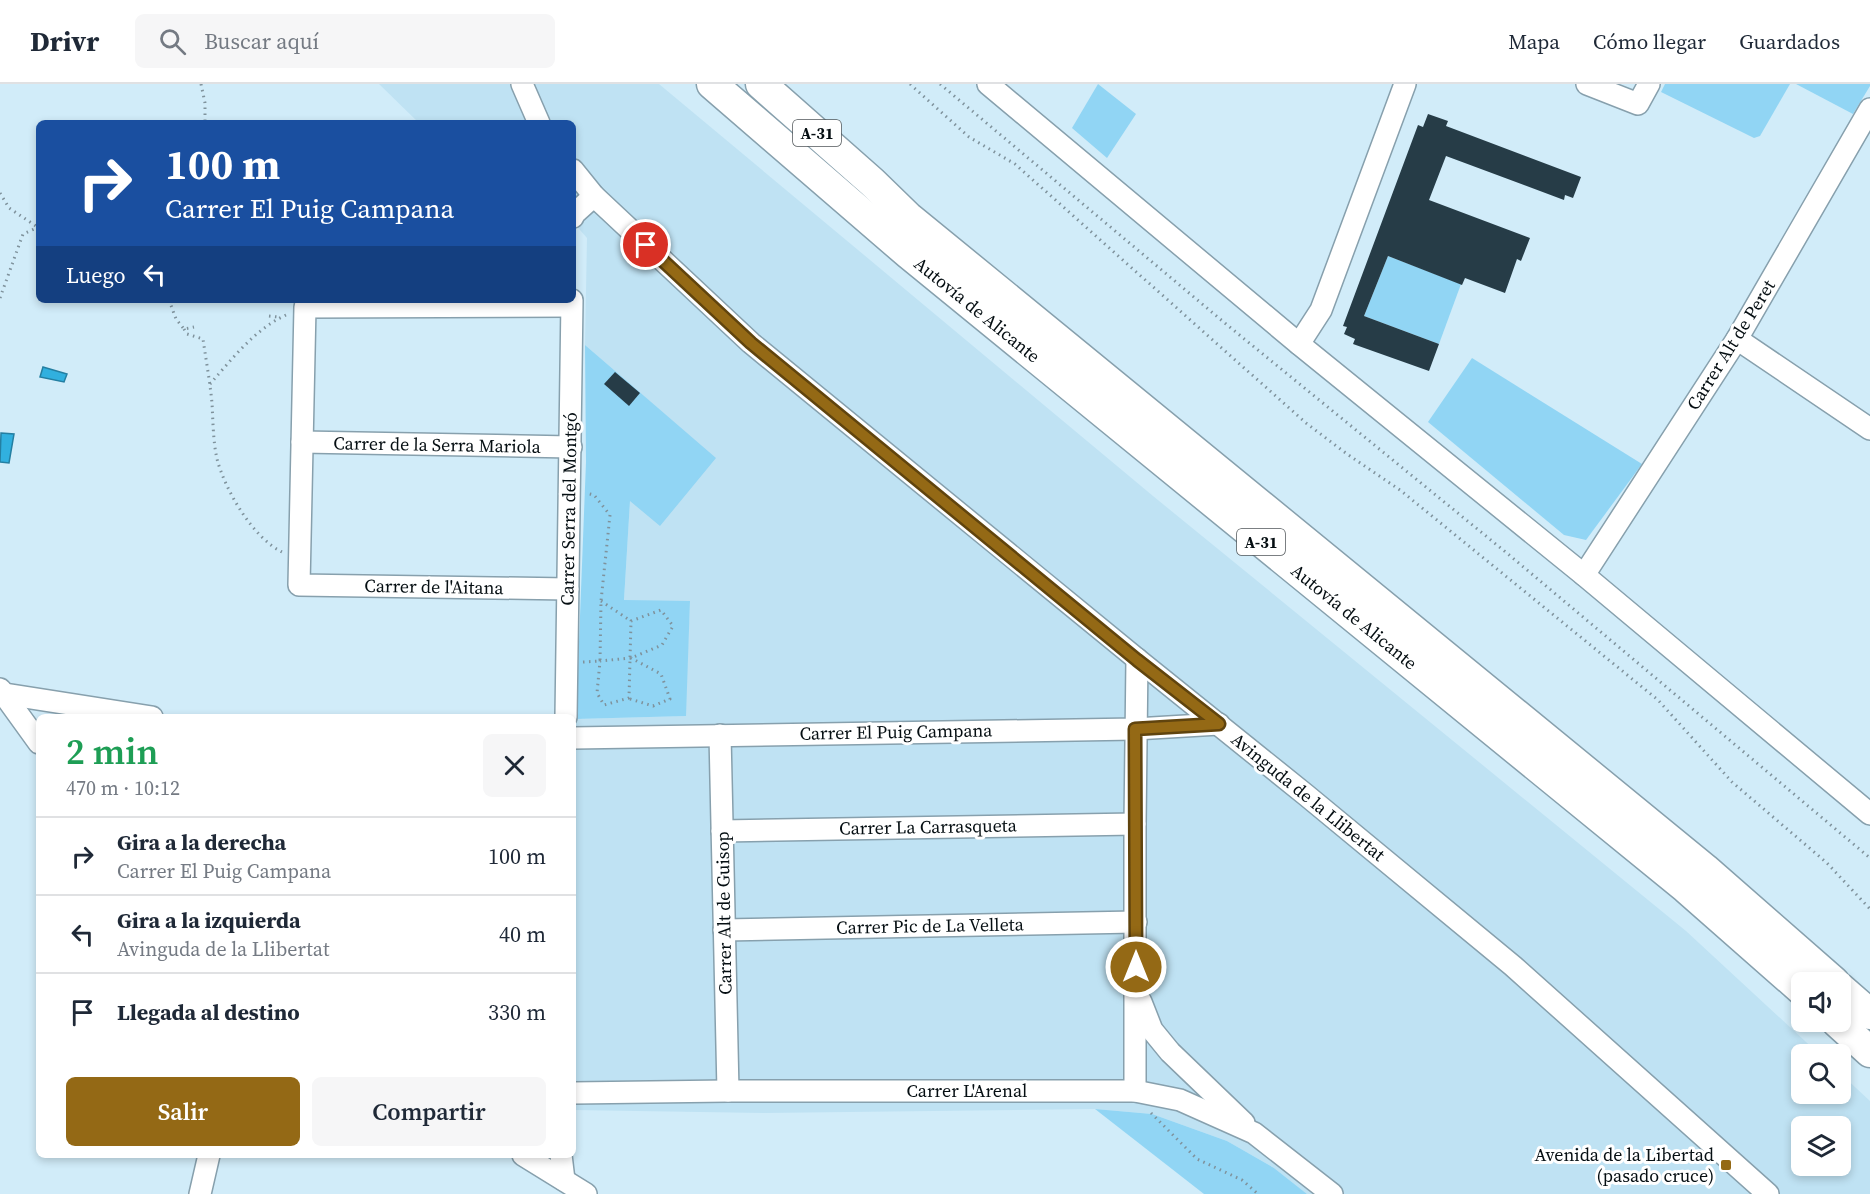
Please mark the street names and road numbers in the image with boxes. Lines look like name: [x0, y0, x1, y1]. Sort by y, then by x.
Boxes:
road number: A-31: [793, 120, 841, 146]
street label: Autovía de Alicante: [909, 251, 1046, 368]
street label: Carrer Alt de Peret: [1680, 275, 1781, 415]
street label: Carrer Serra del Montgó: [554, 412, 583, 606]
street label: Carrer de la Serra Mariola: [333, 430, 542, 459]
road number: A-31: [1237, 529, 1285, 555]
street label: Autovía de Alicante: [1286, 558, 1423, 675]
street label: Carrer de l'Aitana: [364, 573, 505, 600]
street label: Carrer El Puig Campana: [799, 717, 993, 746]
street label: Avinguda de la Llibertat: [1226, 727, 1391, 867]
street label: Carrer La Carrasqueta: [839, 812, 1018, 841]
street label: Carrer Alt de Guisop: [710, 831, 737, 995]
street label: Carrer Pic de La Velleta: [836, 911, 1025, 940]
street label: Carrer L'Arenal: [907, 1078, 1027, 1103]

